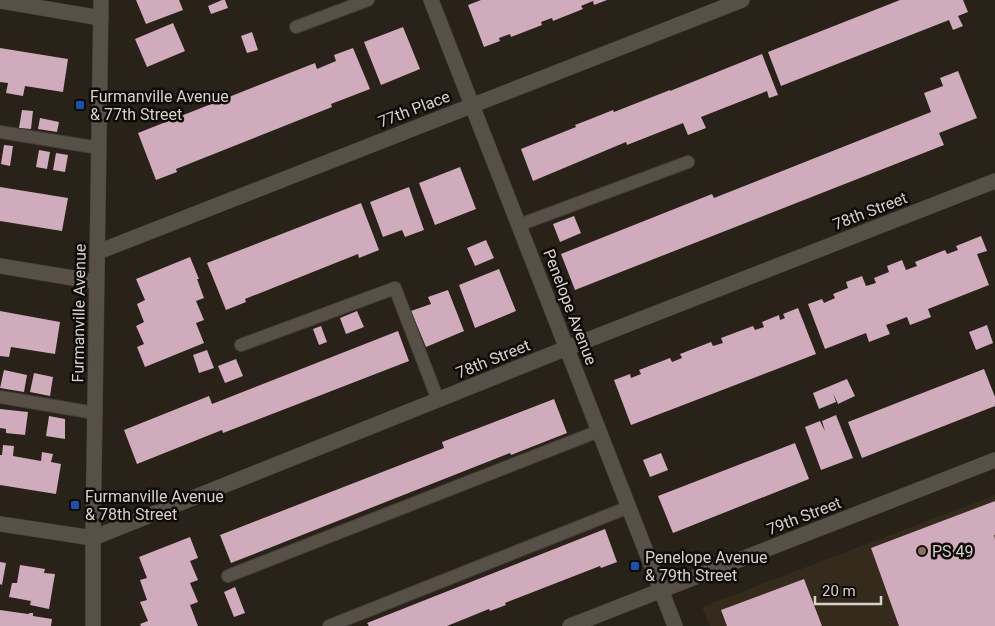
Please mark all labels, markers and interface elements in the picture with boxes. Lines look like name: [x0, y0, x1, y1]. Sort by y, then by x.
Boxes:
place label: Furmanville Avenue & 77th Street: [90, 87, 229, 124]
street label: 77th Place: [375, 87, 453, 131]
marker: Furmanville Avenue & 77th Street: [74, 99, 86, 111]
street label: 78th Street: [830, 188, 910, 234]
street label: Furmanville Avenue: [68, 244, 90, 382]
street label: Penelope Avenue: [539, 246, 601, 368]
street label: 78th Street: [453, 336, 533, 382]
place label: Furmanville Avenue & 78th Street: [85, 487, 224, 524]
street label: 79th Street: [764, 493, 844, 539]
marker: Furmanville Avenue & 78th Street: [69, 499, 81, 511]
place label: PS 49: [932, 542, 974, 561]
marker: PS 49: [916, 545, 928, 557]
place label: Penelope Avenue & 79th Street: [645, 548, 768, 585]
marker: Penelope Avenue & 79th Street: [629, 560, 641, 572]
scale bar: [815, 574, 881, 606]
text: 20 m: [822, 582, 856, 600]

